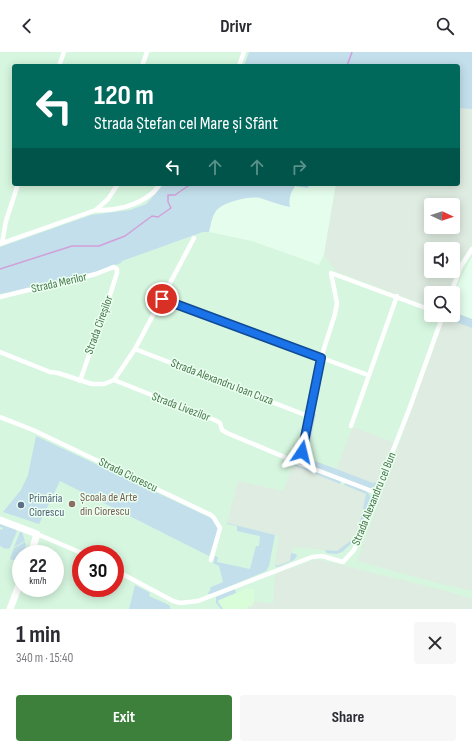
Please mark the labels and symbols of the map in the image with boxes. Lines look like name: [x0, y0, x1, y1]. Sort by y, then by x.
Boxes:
north arrow: [424, 198, 460, 234]
street label: Strada Merilor: [30, 269, 89, 297]
pin: [145, 282, 179, 316]
street label: Strada Cireșilor: [81, 293, 117, 356]
street label: Strada Alexandru Ioan Cuza: [169, 356, 276, 409]
street label: Strada Livezilor: [150, 389, 213, 425]
position arrow: [281, 431, 323, 473]
street label: Strada Alexandru cel Bun: [348, 450, 400, 548]
street label: Strada Ciorescu: [96, 454, 160, 496]
place label: Școala de Arte din Ciorescu: [80, 490, 137, 519]
place label: Primăria Ciorescu: [29, 491, 64, 520]
marker: Școala de Arte din Ciorescu: [67, 499, 77, 509]
marker: Primăria Ciorescu: [16, 500, 26, 510]
speed limit sign: 30: [72, 545, 124, 597]

